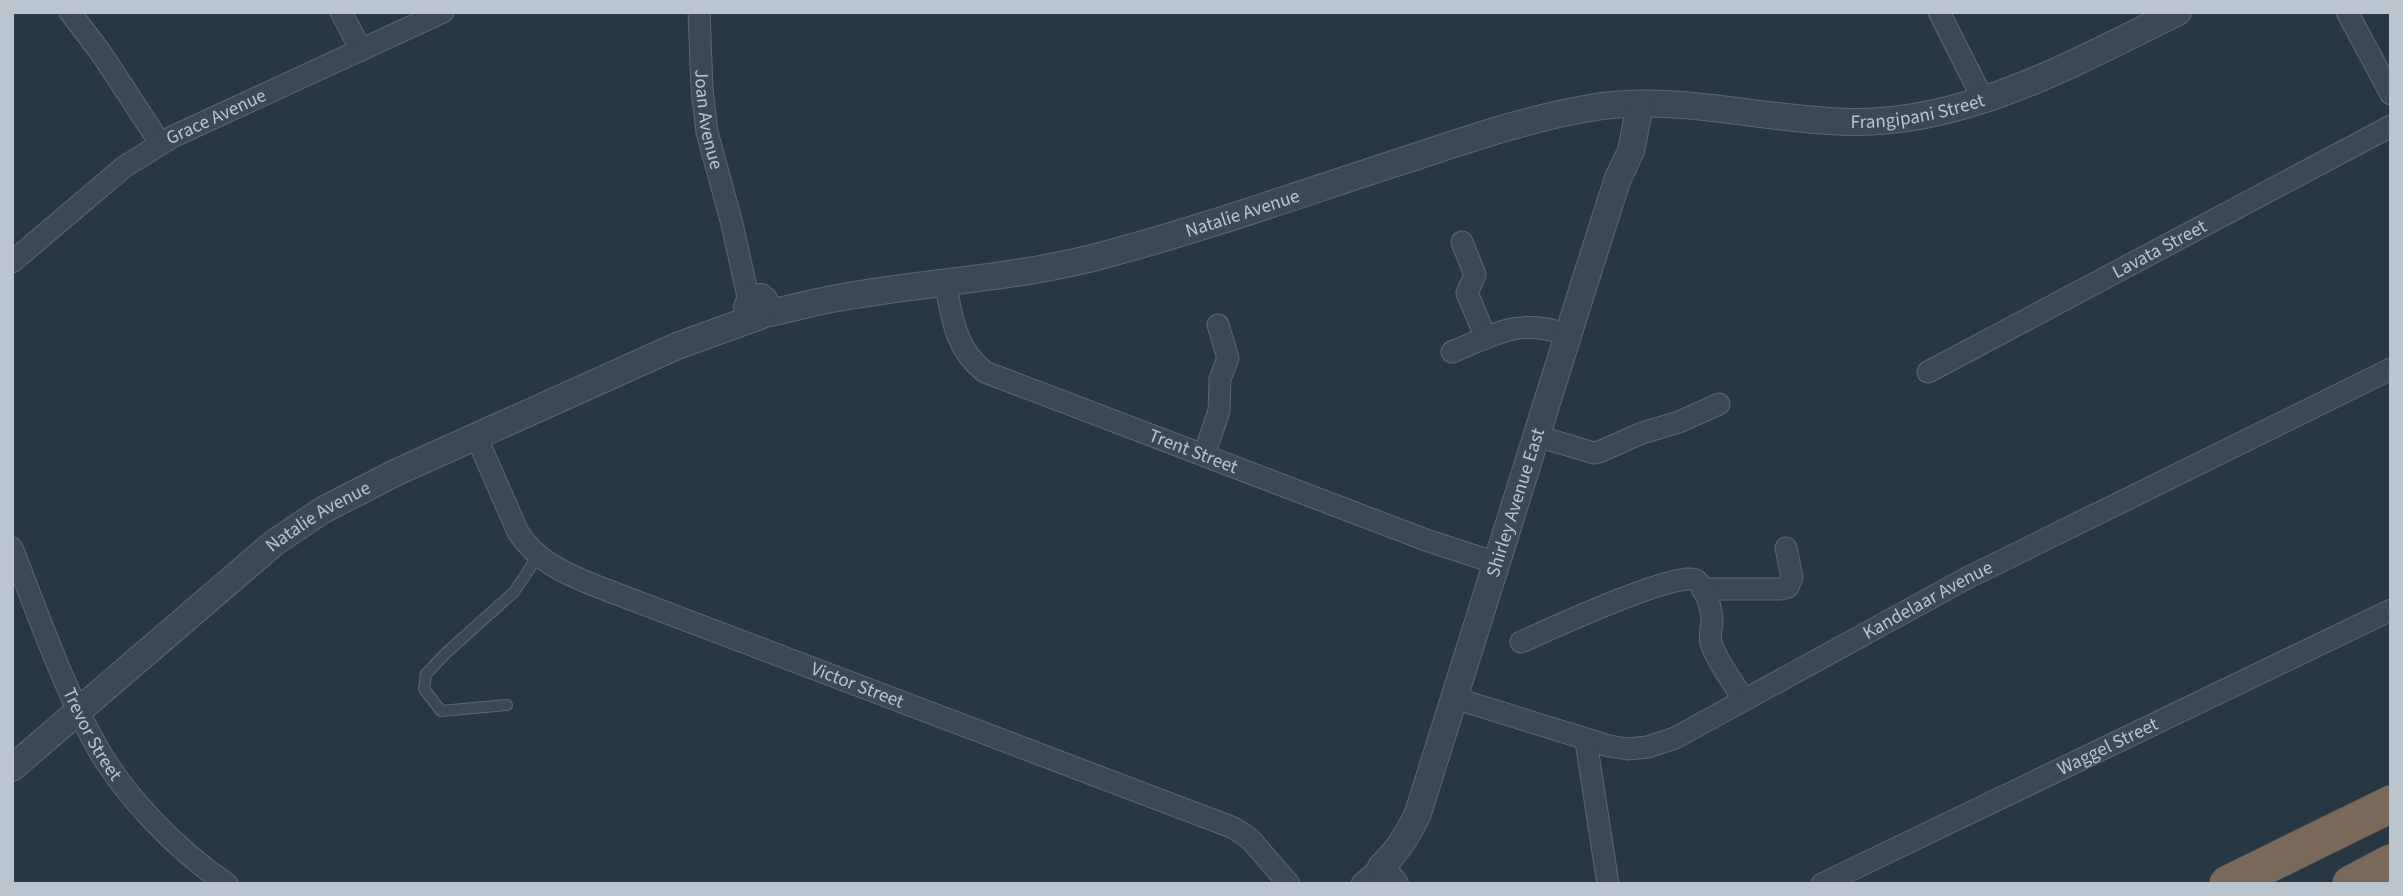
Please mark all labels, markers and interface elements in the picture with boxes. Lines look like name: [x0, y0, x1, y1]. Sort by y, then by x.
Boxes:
street label: Joan Avenue: [688, 69, 730, 173]
street label: Grace Avenue: [162, 82, 271, 151]
street label: Frangipani Street: [1850, 87, 1989, 136]
street label: Natalie Avenue: [1182, 182, 1303, 244]
street label: Lavata Street: [2107, 213, 2212, 285]
street label: Trent Street: [1145, 422, 1242, 481]
street label: Shirley Avenue East: [1479, 424, 1552, 581]
street label: Natalie Avenue: [259, 474, 375, 558]
street label: Kandelaar Avenue: [1858, 554, 1997, 646]
street label: Victor Street: [807, 655, 908, 715]
street label: Trevor Street: [56, 683, 129, 787]
street label: Waggel Street: [2053, 710, 2163, 782]

